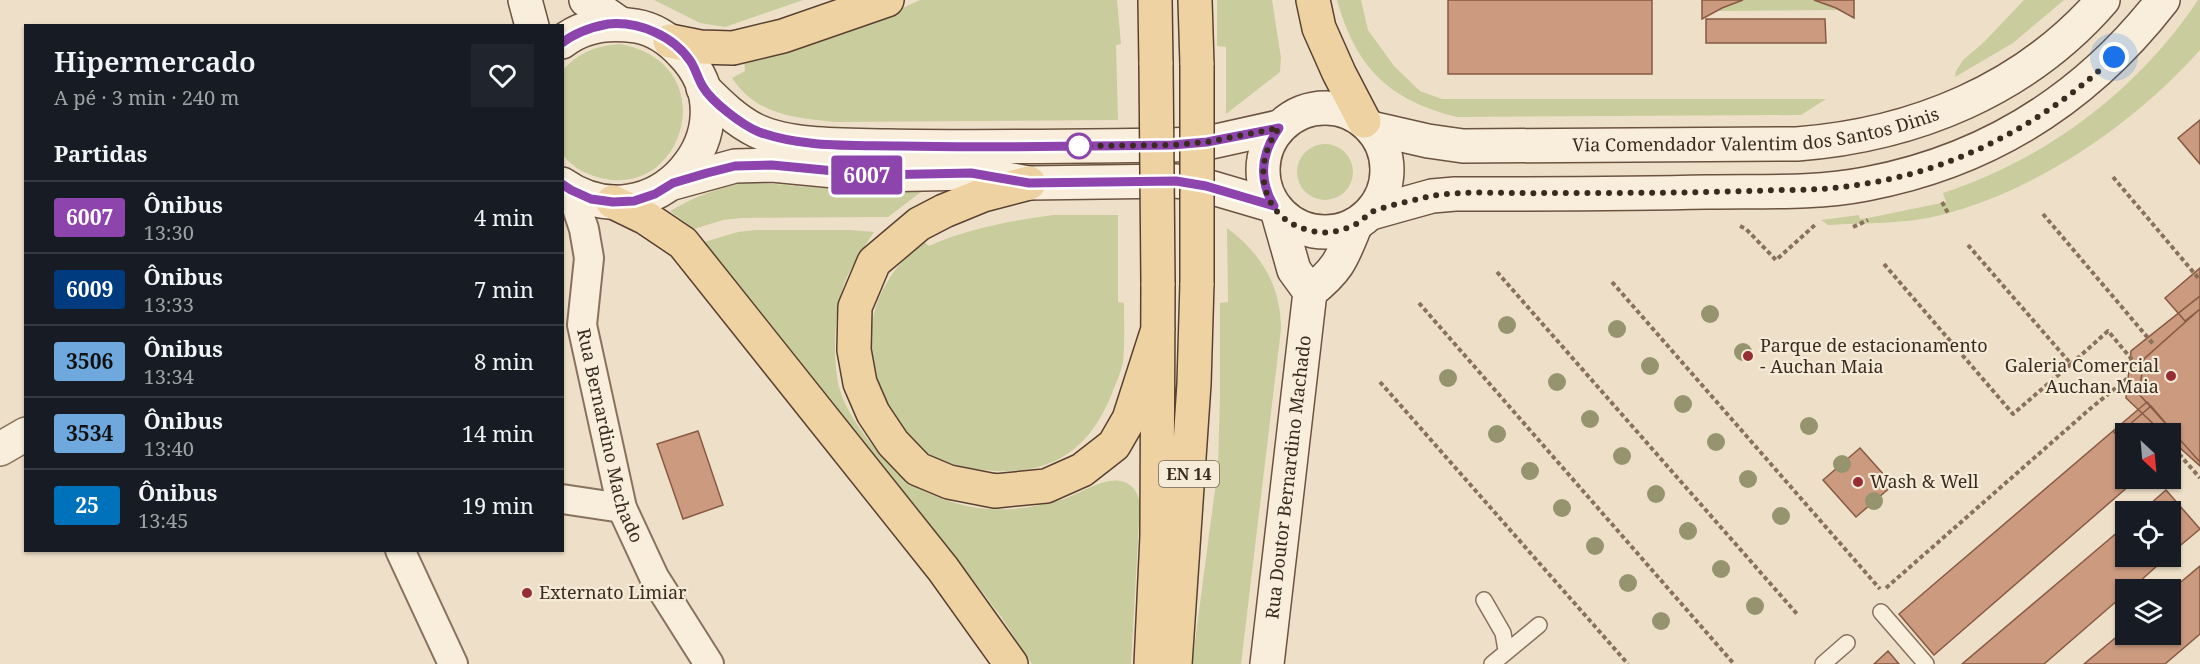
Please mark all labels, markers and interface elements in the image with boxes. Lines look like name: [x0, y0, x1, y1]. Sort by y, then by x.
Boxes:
text: Hipermercado: [54, 42, 256, 80]
your location: [2099, 42, 2129, 72]
button: heart: [471, 44, 534, 107]
text: A pé · 3 min · 240 m: [54, 84, 239, 111]
street label: Via Comendador Valentim dos Santos Dinis: [1572, 101, 1942, 156]
unlabelled marker: [1066, 133, 1092, 159]
text: Partidas: [54, 138, 147, 168]
line badge: 6007: [825, 156, 909, 195]
text: 6007: [843, 161, 891, 189]
text: Ônibus: [143, 189, 223, 219]
text: 4 min: [474, 202, 534, 232]
text: 6007: [66, 203, 113, 231]
text: 13:30: [143, 219, 194, 246]
text: Ônibus: [143, 261, 223, 291]
text: 7 min: [474, 274, 534, 304]
text: 6009: [66, 275, 113, 303]
text: 13:33: [143, 291, 194, 318]
street label: Rua Bernardino Machado: [572, 326, 649, 546]
text: Ônibus: [143, 333, 223, 363]
place label: Parque de estacionamento - Auchan Maia: [1760, 333, 1988, 378]
street label: Rua Doutor Bernardino Machado: [1259, 334, 1316, 620]
text: 8 min: [474, 346, 534, 376]
text: 3506: [66, 347, 113, 375]
marker: Parque de estacionamento - Auchan Maia: [1741, 349, 1755, 363]
place label: Galeria Comercial Auchan Maia: [2005, 353, 2159, 398]
text: 13:34: [143, 363, 194, 390]
marker: Galeria Comercial Auchan Maia: [2164, 369, 2178, 383]
text: Ônibus: [143, 405, 223, 435]
text: 14 min: [462, 418, 534, 448]
text: 3534: [66, 419, 113, 447]
north arrow: [2115, 423, 2181, 489]
map controls: [2115, 423, 2181, 645]
text: 13:40: [143, 435, 194, 462]
road number: EN 14: [1159, 461, 1219, 487]
place label: Wash & Well: [1870, 469, 1979, 493]
marker: Wash & Well: [1851, 475, 1865, 489]
text: Ônibus: [138, 477, 217, 507]
text: 19 min: [462, 490, 534, 520]
text: 25: [75, 491, 99, 519]
button: locate: [2115, 501, 2181, 567]
text: 13:45: [138, 507, 188, 534]
button: layers: [2115, 579, 2181, 645]
place label: Externato Limiar: [539, 580, 687, 604]
marker: Externato Limiar: [520, 586, 534, 600]

